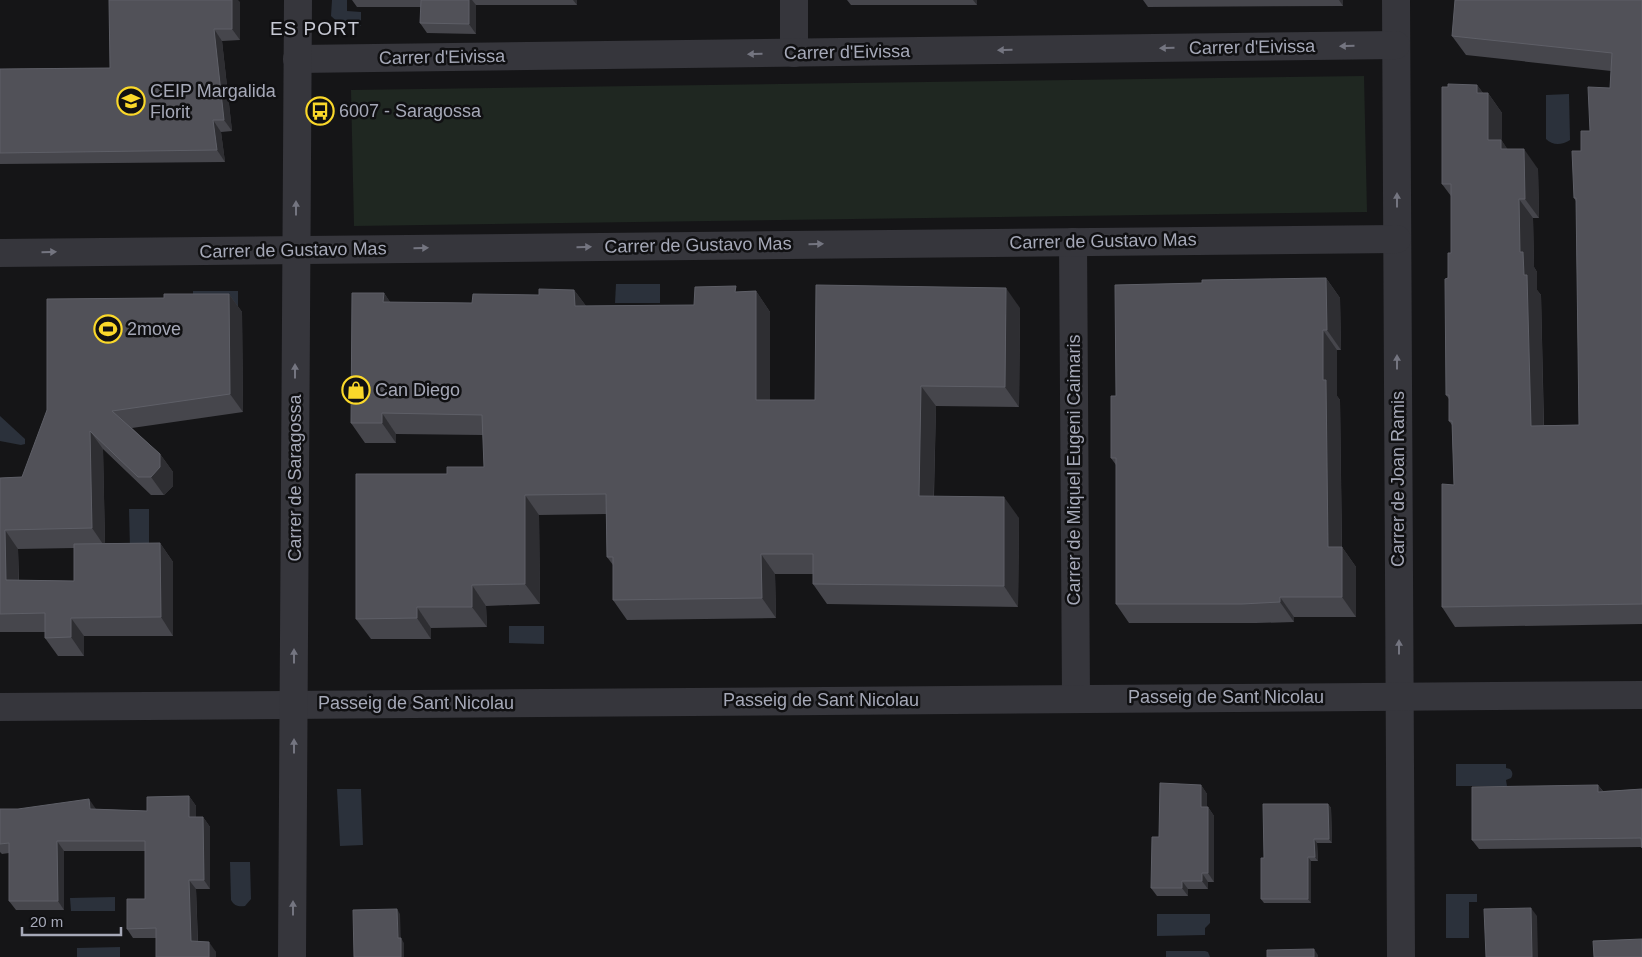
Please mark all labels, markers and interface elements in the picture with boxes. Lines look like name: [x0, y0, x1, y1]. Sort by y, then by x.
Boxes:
district label: ES PORT: [270, 18, 360, 39]
street label: Carrer d'Eivissa: [1189, 36, 1316, 58]
street label: Carrer d'Eivissa: [784, 41, 911, 63]
one-way arrow: [1339, 42, 1355, 50]
one-way arrow: [1159, 44, 1175, 52]
street label: Carrer d'Eivissa: [379, 46, 506, 68]
one-way arrow: [996, 46, 1012, 54]
one-way arrow: [746, 50, 762, 58]
place label: CEIP Margalida Florit: [150, 81, 277, 122]
school or university icon: CEIP Margalida Florit: [116, 86, 146, 116]
bus stop icon: 6007 - Saragossa: [305, 96, 335, 126]
place label: 6007 - Saragossa: [339, 101, 482, 121]
one-way arrow: [1393, 191, 1401, 207]
one-way arrow: [292, 200, 300, 216]
street label: Carrer de Gustavo Mas: [1009, 229, 1197, 253]
street label: Carrer de Gustavo Mas: [604, 233, 792, 257]
street label: Carrer de Gustavo Mas: [199, 238, 387, 262]
one-way arrow: [808, 240, 824, 248]
one-way arrow: [576, 243, 592, 251]
one-way arrow: [413, 244, 429, 252]
one-way arrow: [41, 248, 57, 256]
sports icon: 2move: [93, 314, 123, 344]
place label: 2move: [127, 319, 181, 339]
street label: Carrer de Miquel Eugeni Caimaris: [1064, 334, 1084, 606]
one-way arrow: [1393, 354, 1401, 370]
one-way arrow: [291, 362, 299, 378]
shop icon: Can Diego: [341, 375, 371, 405]
place label: Can Diego: [375, 380, 460, 400]
street label: Carrer de Joan Ramis: [1388, 391, 1408, 567]
street label: Carrer de Saragossa: [285, 393, 305, 562]
one-way arrow: [1395, 639, 1403, 655]
one-way arrow: [290, 647, 298, 663]
street label: Passeig de Sant Nicolau: [1128, 687, 1324, 707]
street label: Passeig de Sant Nicolau: [723, 690, 919, 710]
street label: Passeig de Sant Nicolau: [318, 693, 514, 713]
one-way arrow: [290, 738, 298, 754]
one-way arrow: [289, 900, 297, 916]
scale bar: [22, 904, 121, 936]
text: 20 m: [30, 913, 63, 930]

